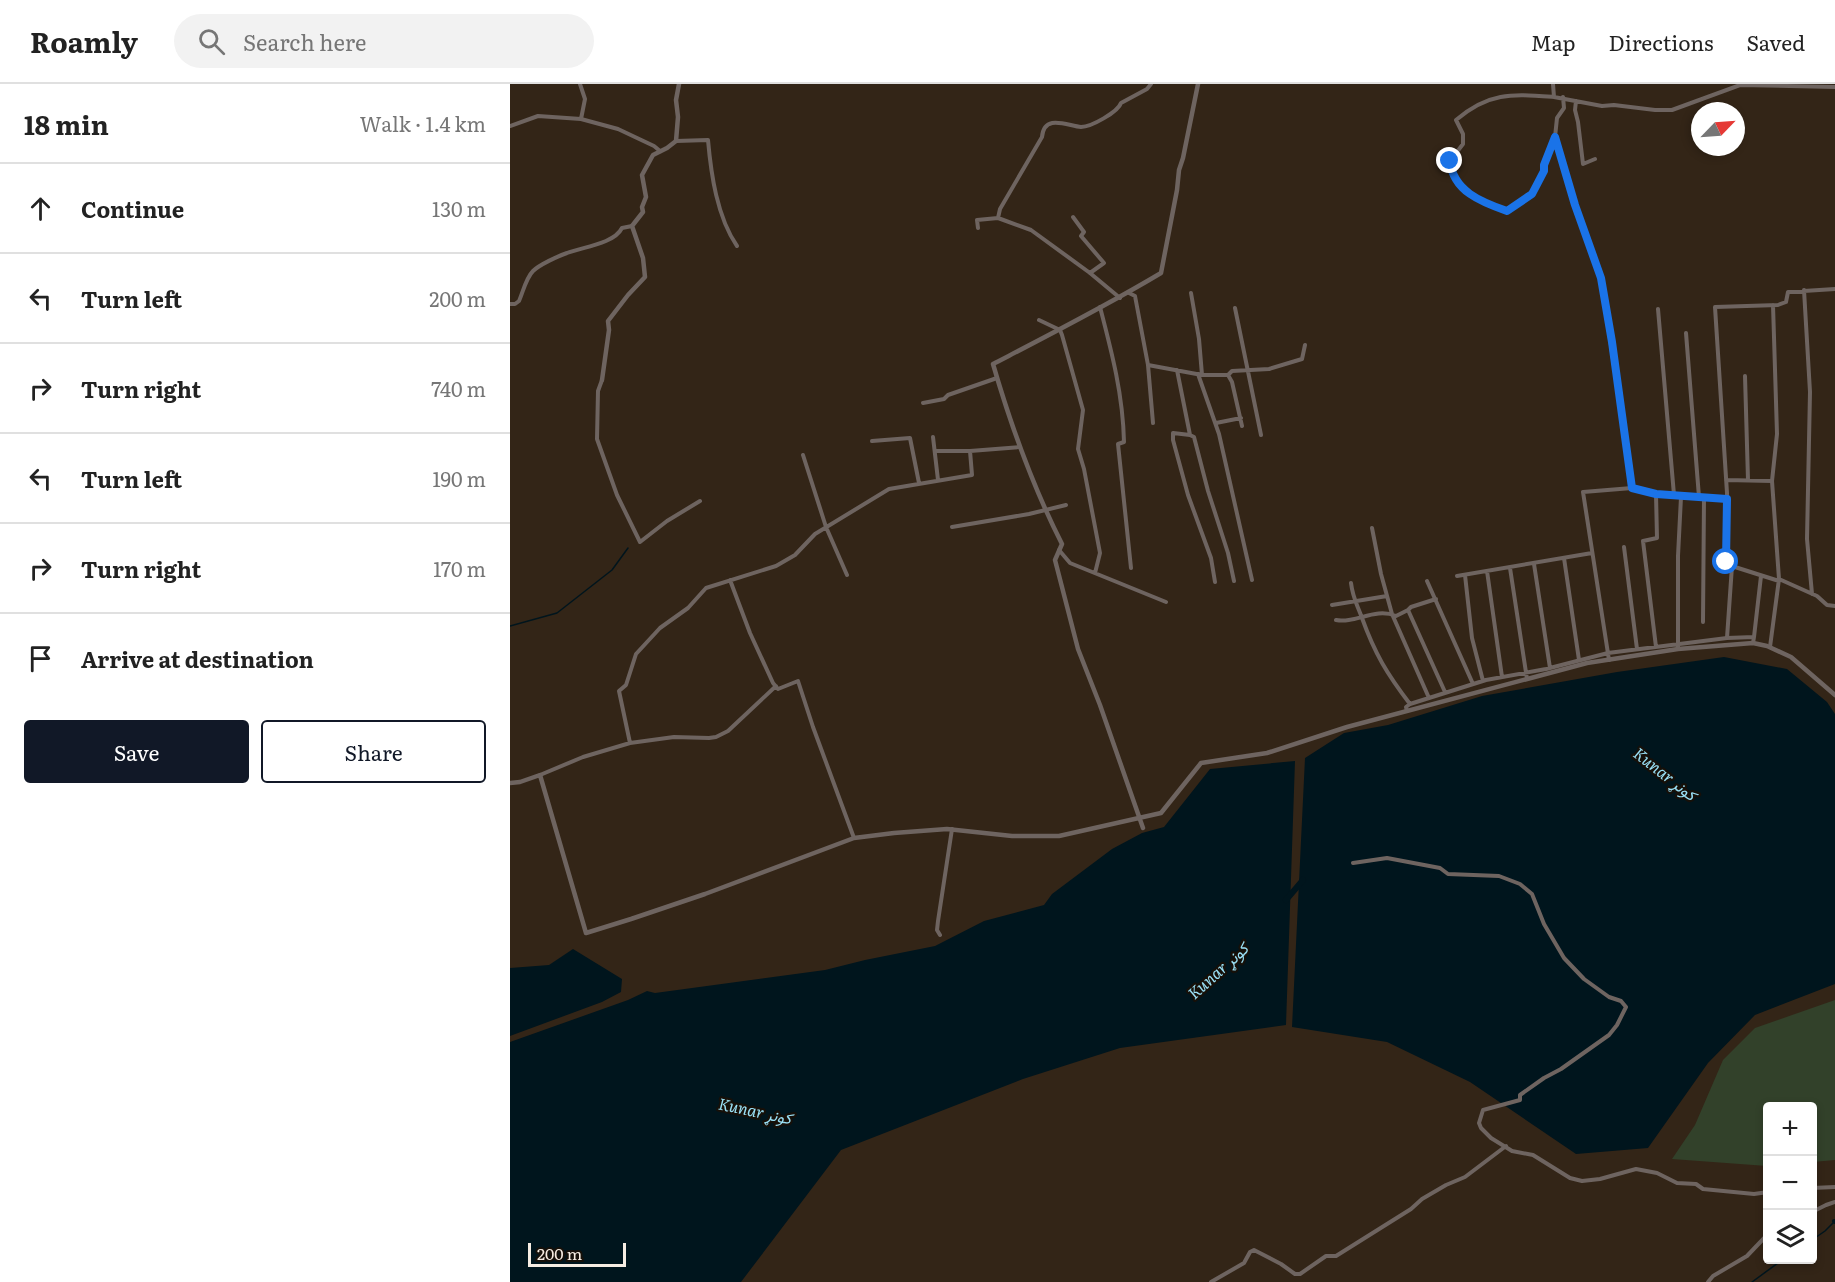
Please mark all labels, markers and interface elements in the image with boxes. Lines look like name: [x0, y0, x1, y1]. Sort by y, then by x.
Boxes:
search box: [174, 14, 594, 68]
text: Roamly: [30, 20, 138, 62]
icon: search: [195, 25, 228, 58]
text: Search here: [243, 25, 366, 58]
text: Map: [1531, 26, 1576, 57]
text: Directions: [1609, 26, 1714, 57]
text: Saved: [1747, 26, 1805, 57]
north arrow: [1691, 102, 1745, 156]
text: 18 min: [24, 104, 109, 143]
text: Walk · 1.4 km: [360, 108, 486, 138]
route end: [1436, 147, 1462, 173]
icon: ahead: [24, 192, 57, 225]
text: Continue: [81, 192, 184, 225]
text: 130 m: [432, 193, 486, 223]
icon: left: [24, 282, 57, 315]
text: Turn left: [81, 282, 182, 315]
text: 200 m: [429, 283, 486, 313]
icon: right: [24, 372, 57, 405]
text: Turn right: [81, 372, 201, 405]
text: 740 m: [431, 373, 486, 403]
icon: left: [24, 462, 57, 495]
text: Turn left: [81, 462, 182, 495]
text: 190 m: [432, 463, 486, 493]
route start: [1712, 548, 1738, 574]
icon: right: [24, 552, 57, 585]
text: Turn right: [81, 552, 201, 585]
text: 170 m: [433, 553, 486, 583]
icon: arrive: [24, 642, 57, 675]
text: Arrive at destination: [81, 642, 314, 675]
button: Save: [24, 720, 249, 783]
button: Share: [261, 720, 486, 783]
water label: Kunar کونړ: [1628, 741, 1705, 808]
water label: Kunar کونړ: [1182, 935, 1256, 1005]
water label: Kunar کونړ: [716, 1091, 797, 1131]
map controls: [1763, 1102, 1817, 1264]
button: +: [1763, 1102, 1817, 1156]
button: −: [1763, 1156, 1817, 1210]
button: layers: [1763, 1210, 1817, 1264]
scale bar: [528, 1240, 626, 1268]
text: 200 m: [537, 1241, 582, 1265]

